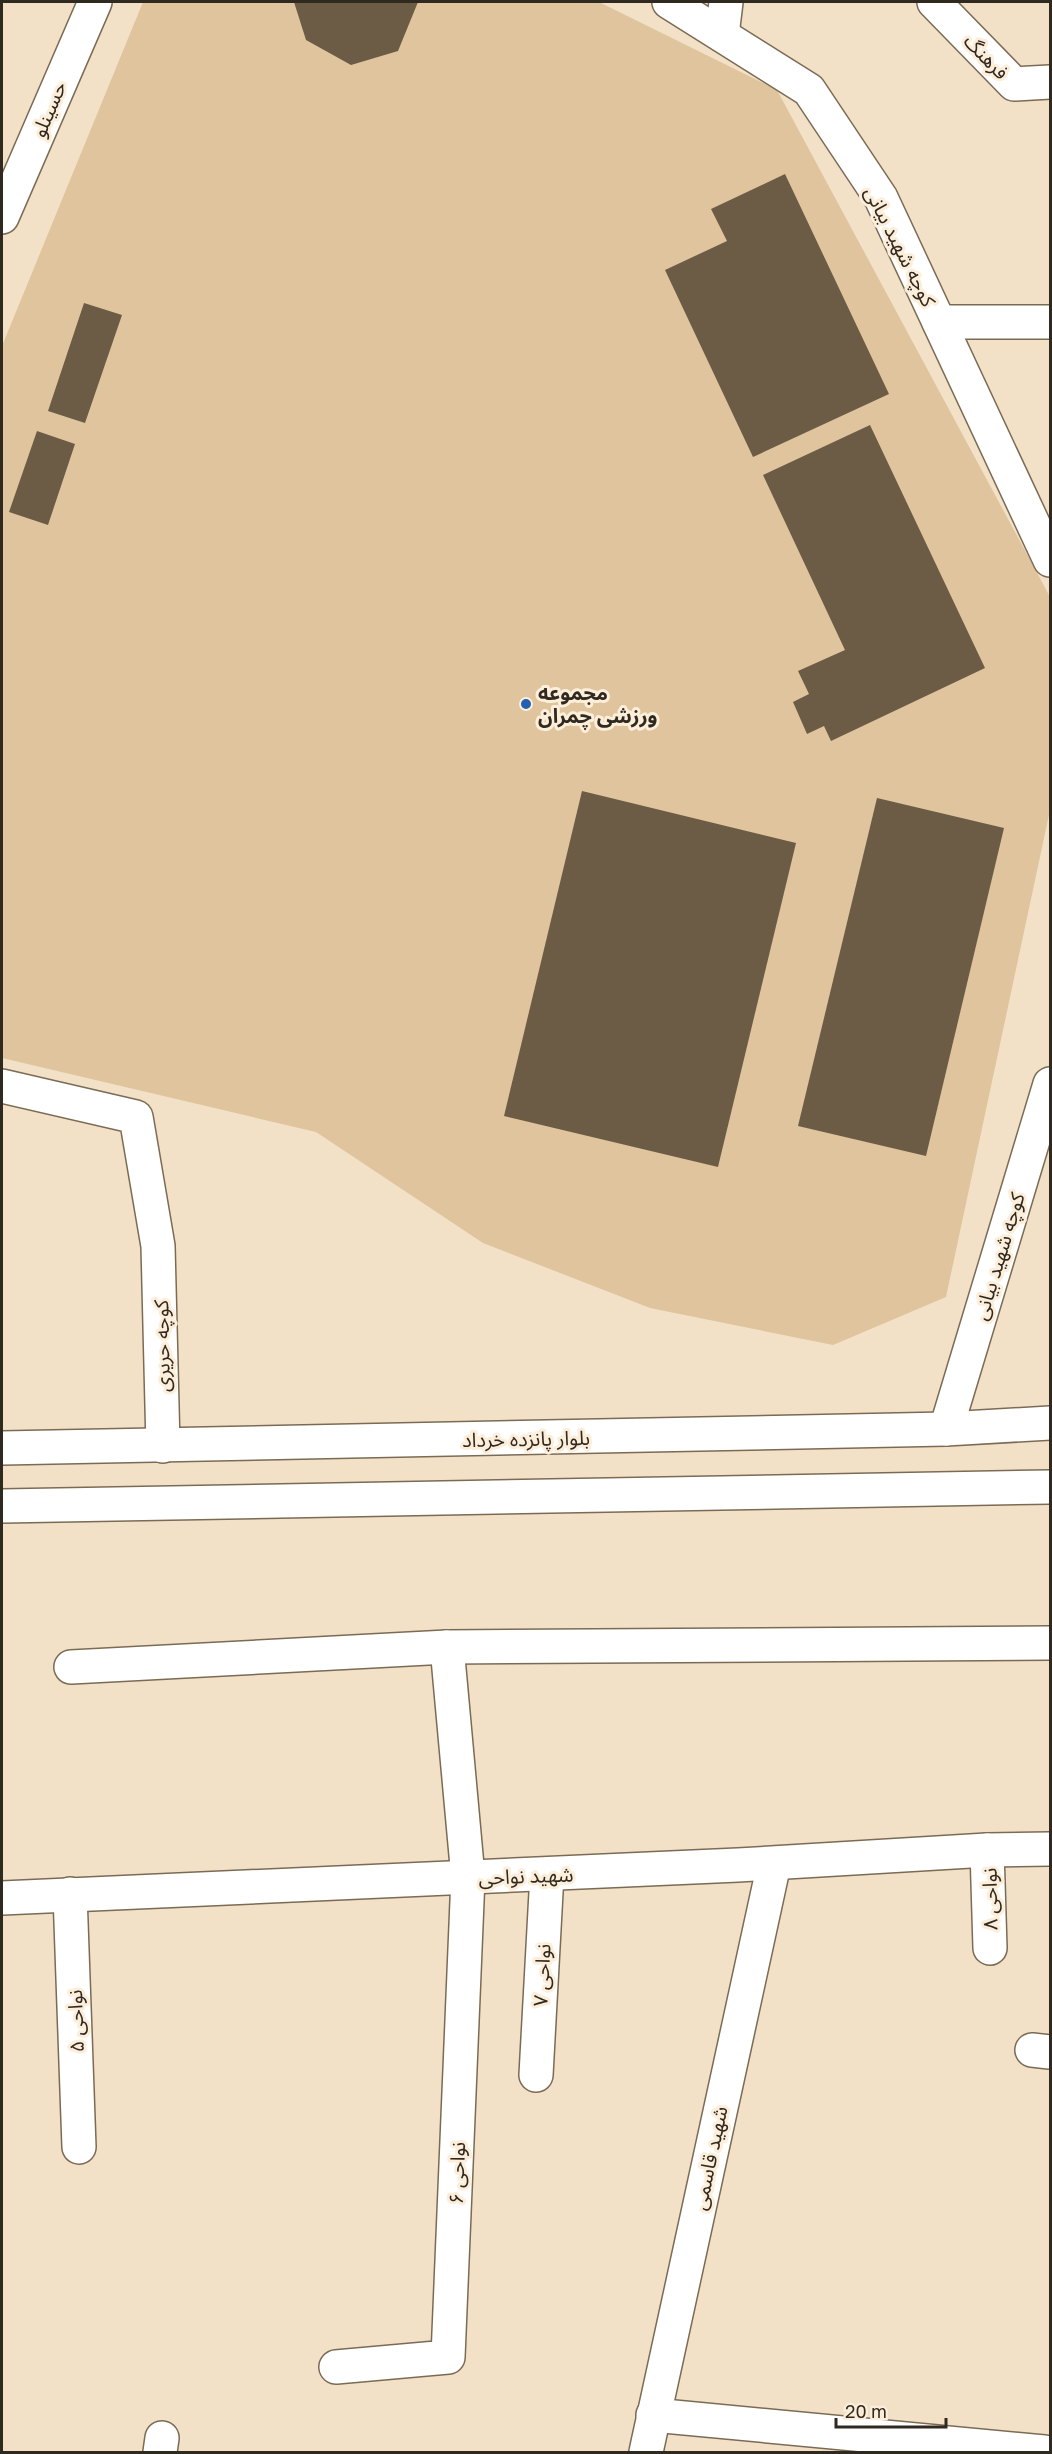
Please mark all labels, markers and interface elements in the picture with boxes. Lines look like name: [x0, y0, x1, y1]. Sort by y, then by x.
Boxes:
street label: فرهنگ: [959, 28, 1014, 84]
street label: حسینلو: [26, 77, 71, 141]
street label: کوچه شهید بیانی: [859, 182, 942, 312]
place label: مجموعه ورزشی چمران: [538, 680, 658, 730]
marker: مجموعه ورزشی چمران: [519, 697, 533, 711]
street label: کوچه شهید بیانی: [967, 1189, 1031, 1323]
street label: کوچه حریری: [148, 1299, 176, 1392]
street label: بلوار پانزده خرداد: [462, 1425, 590, 1453]
street label: شهید نواحی: [478, 1861, 574, 1890]
street label: نواحی ۸: [976, 1868, 1003, 1930]
street label: نواحی ۷: [527, 1943, 556, 2007]
street label: نواحی ۵: [62, 1989, 89, 2053]
street label: شهید قاسمی: [686, 2104, 733, 2212]
street label: نواحی ۶: [443, 2141, 470, 2205]
scale bar: [836, 2391, 946, 2429]
text: 20 m: [845, 2400, 887, 2422]

